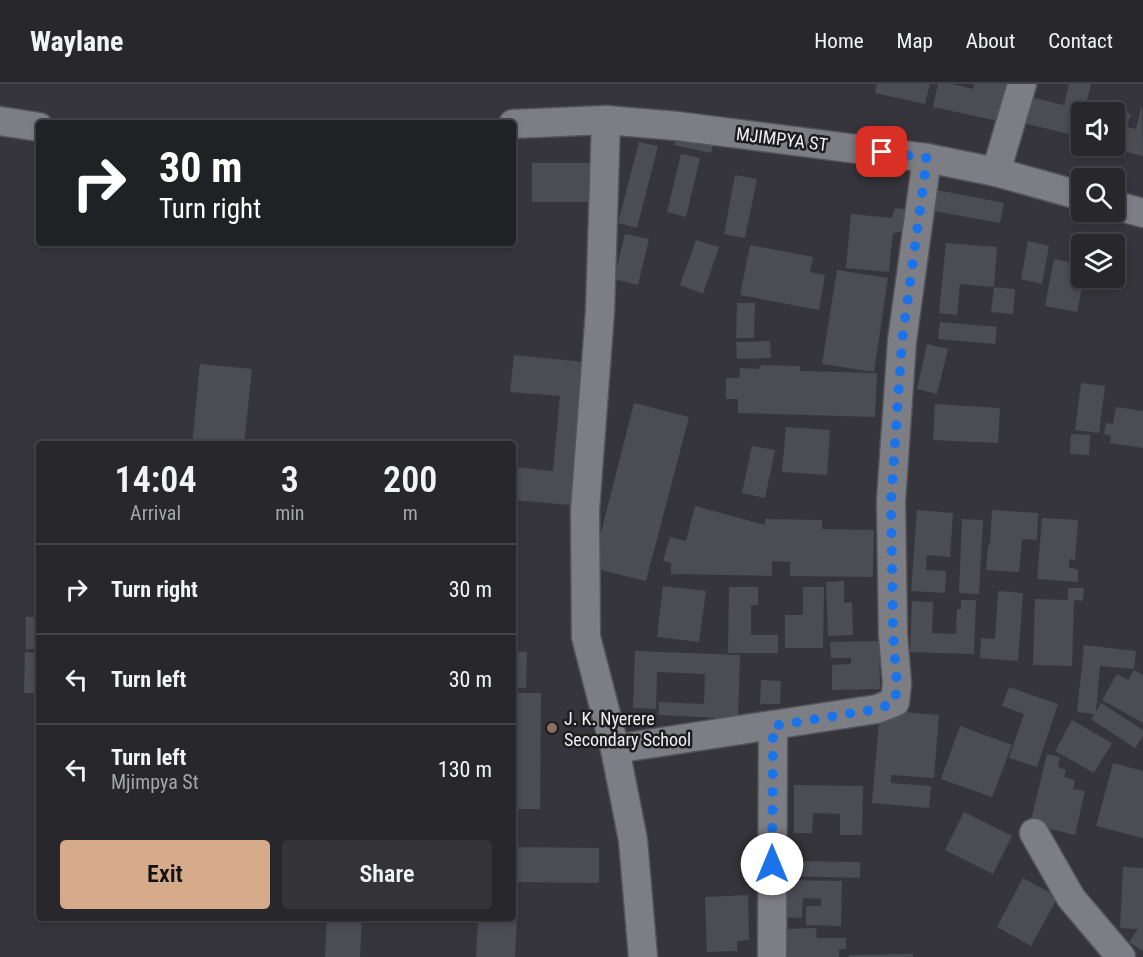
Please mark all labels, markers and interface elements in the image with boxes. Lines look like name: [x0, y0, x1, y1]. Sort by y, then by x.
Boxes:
text: Waylane: [30, 25, 123, 58]
text: Home: [814, 29, 864, 53]
text: Map: [897, 29, 933, 53]
text: About: [966, 29, 1015, 53]
text: Contact: [1048, 29, 1113, 53]
map controls: [1071, 102, 1125, 288]
button: sound: [1071, 102, 1125, 156]
street label: MJIMPYA ST: [735, 123, 829, 155]
pin: [856, 126, 907, 177]
icon: arrive: [865, 135, 898, 168]
text: 30 m: [159, 143, 242, 192]
icon: right: [60, 144, 138, 222]
button: search: [1071, 168, 1125, 222]
text: Turn right: [159, 193, 261, 225]
button: layers: [1071, 234, 1125, 288]
text: 14:04: [115, 459, 197, 501]
text: 3: [281, 459, 299, 501]
text: 200: [383, 459, 437, 501]
text: Arrival: [130, 501, 181, 525]
text: min: [275, 501, 304, 525]
text: m: [403, 501, 418, 525]
icon: right: [60, 573, 93, 606]
text: Turn right: [111, 577, 198, 602]
text: 30 m: [449, 577, 492, 602]
icon: left: [60, 663, 93, 696]
text: Turn left: [111, 667, 186, 692]
text: 30 m: [449, 667, 492, 692]
place label: J. K. Nyerere Secondary School: [564, 708, 691, 750]
marker: J. K. Nyerere Secondary School: [545, 721, 559, 735]
text: Turn left: [111, 745, 186, 770]
icon: left: [60, 753, 93, 786]
text: 130 m: [438, 757, 492, 782]
text: Mjimpya St: [111, 770, 199, 794]
position arrow: [740, 832, 804, 896]
button: Exit: [60, 840, 270, 909]
button: Share: [282, 840, 492, 909]

